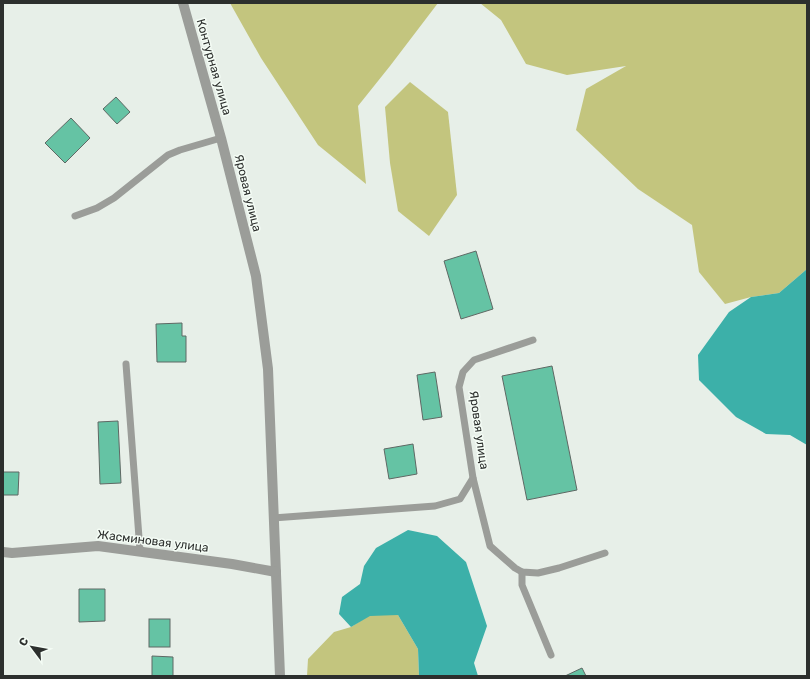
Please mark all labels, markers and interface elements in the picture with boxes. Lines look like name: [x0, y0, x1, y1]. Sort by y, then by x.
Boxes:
street label: Контурная улица: [194, 17, 234, 117]
street label: Яровая улица: [232, 153, 264, 233]
street label: Яровая улица: [467, 390, 491, 470]
street label: Жасминовая улица: [96, 527, 210, 555]
north arrow: [12, 627, 52, 667]
text: С: [16, 635, 32, 649]

